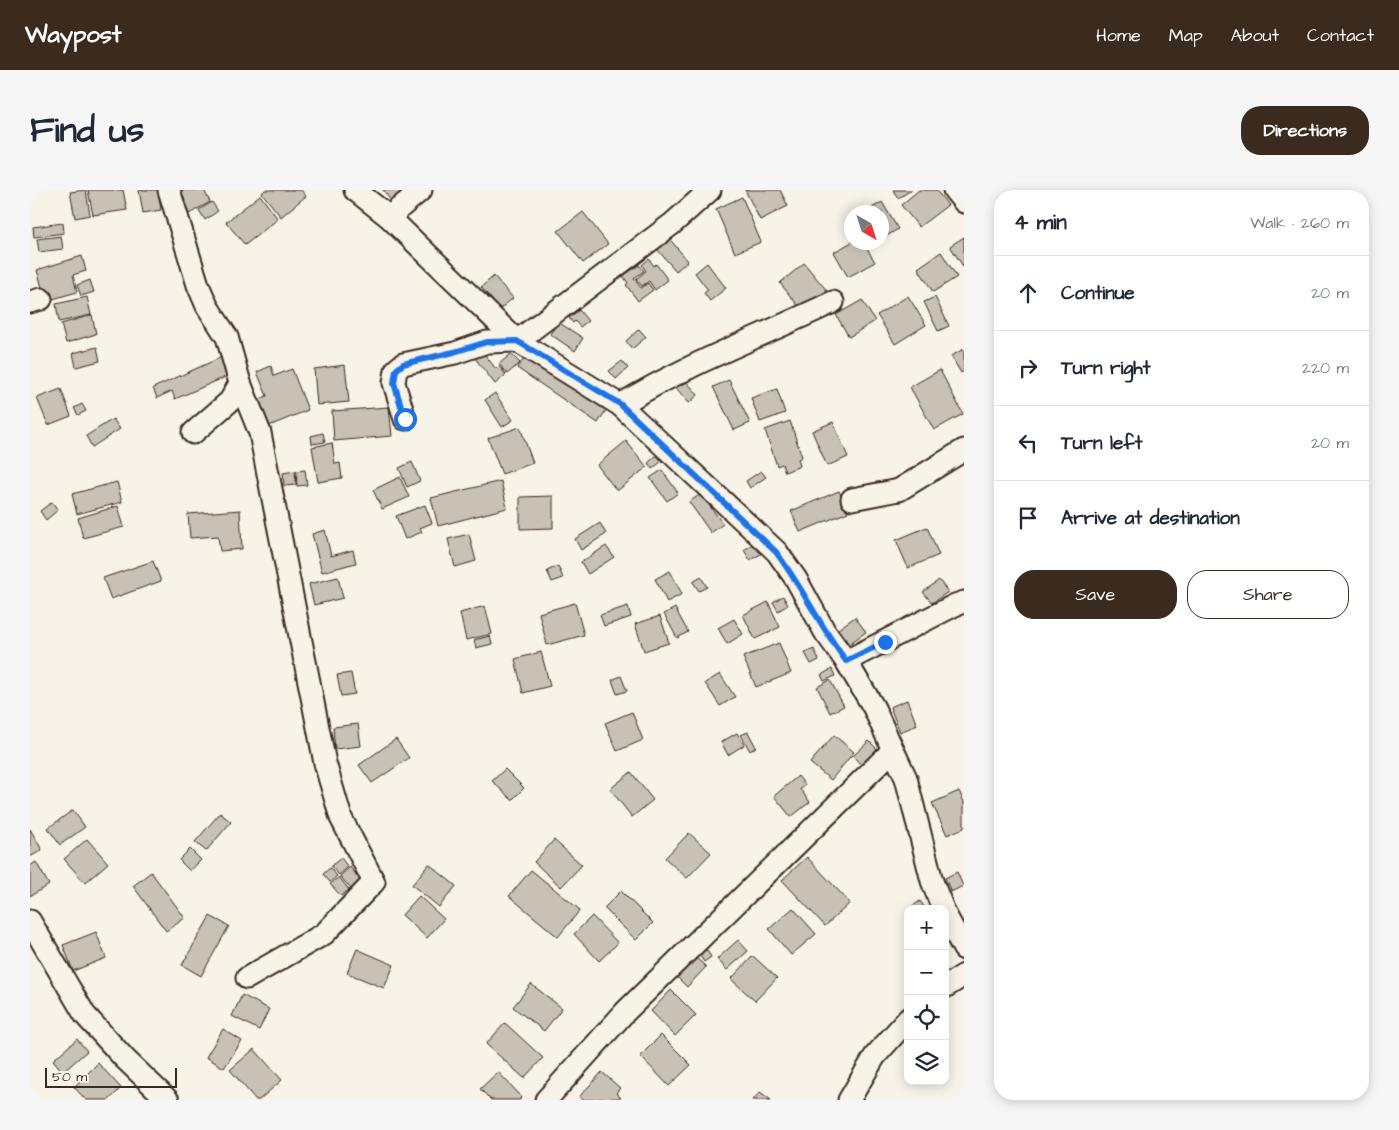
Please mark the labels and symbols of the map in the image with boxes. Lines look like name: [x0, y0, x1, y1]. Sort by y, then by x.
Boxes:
north arrow: [844, 205, 889, 250]
route start: [394, 408, 417, 431]
route end: [874, 631, 897, 654]
scale bar: [45, 1065, 178, 1088]

